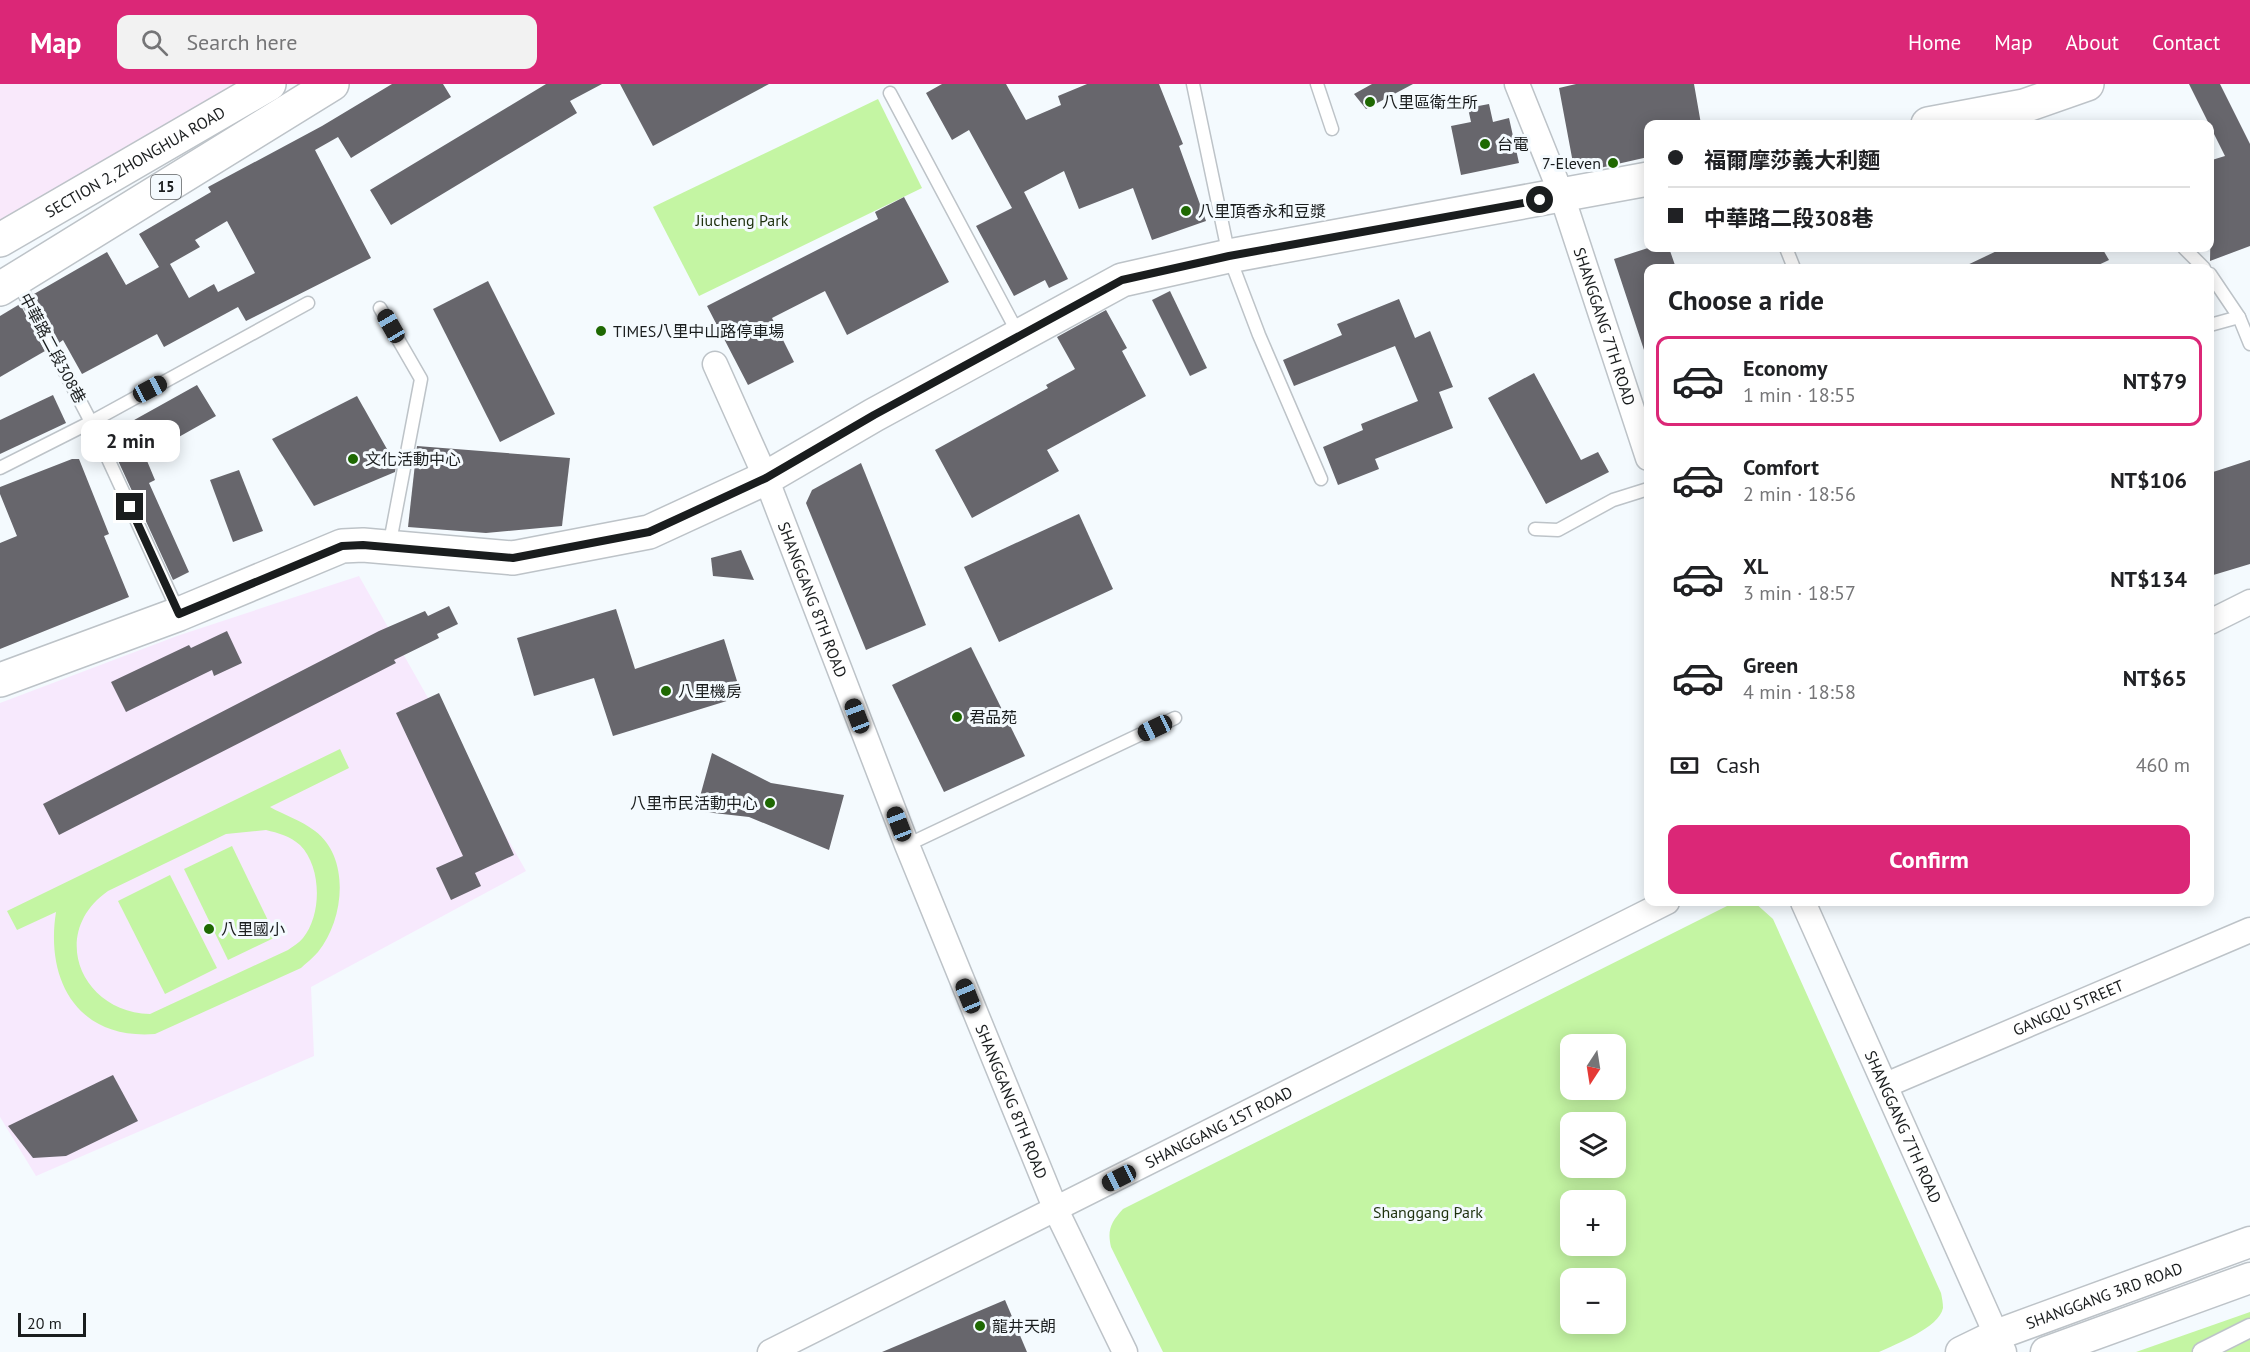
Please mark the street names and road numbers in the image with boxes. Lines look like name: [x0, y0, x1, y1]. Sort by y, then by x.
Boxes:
street label: SECTION 2, ZHONGHUA ROAD: [41, 102, 229, 222]
road number: 15: [151, 175, 181, 199]
street label: SHANGGANG 7TH ROAD: [1570, 245, 1640, 408]
street label: 中華路二段308巷: [15, 289, 91, 407]
street label: SHANGGANG 8TH ROAD: [774, 519, 852, 680]
street label: GANGQU STREET: [2010, 975, 2127, 1040]
street label: SHANGGANG 8TH ROAD: [971, 1021, 1052, 1182]
street label: SHANGGANG 7TH ROAD: [1861, 1047, 1946, 1206]
street label: SHANGGANG 1ST ROAD: [1142, 1082, 1296, 1172]
street label: SHANGGANG 3RD ROAD: [2023, 1258, 2185, 1333]

